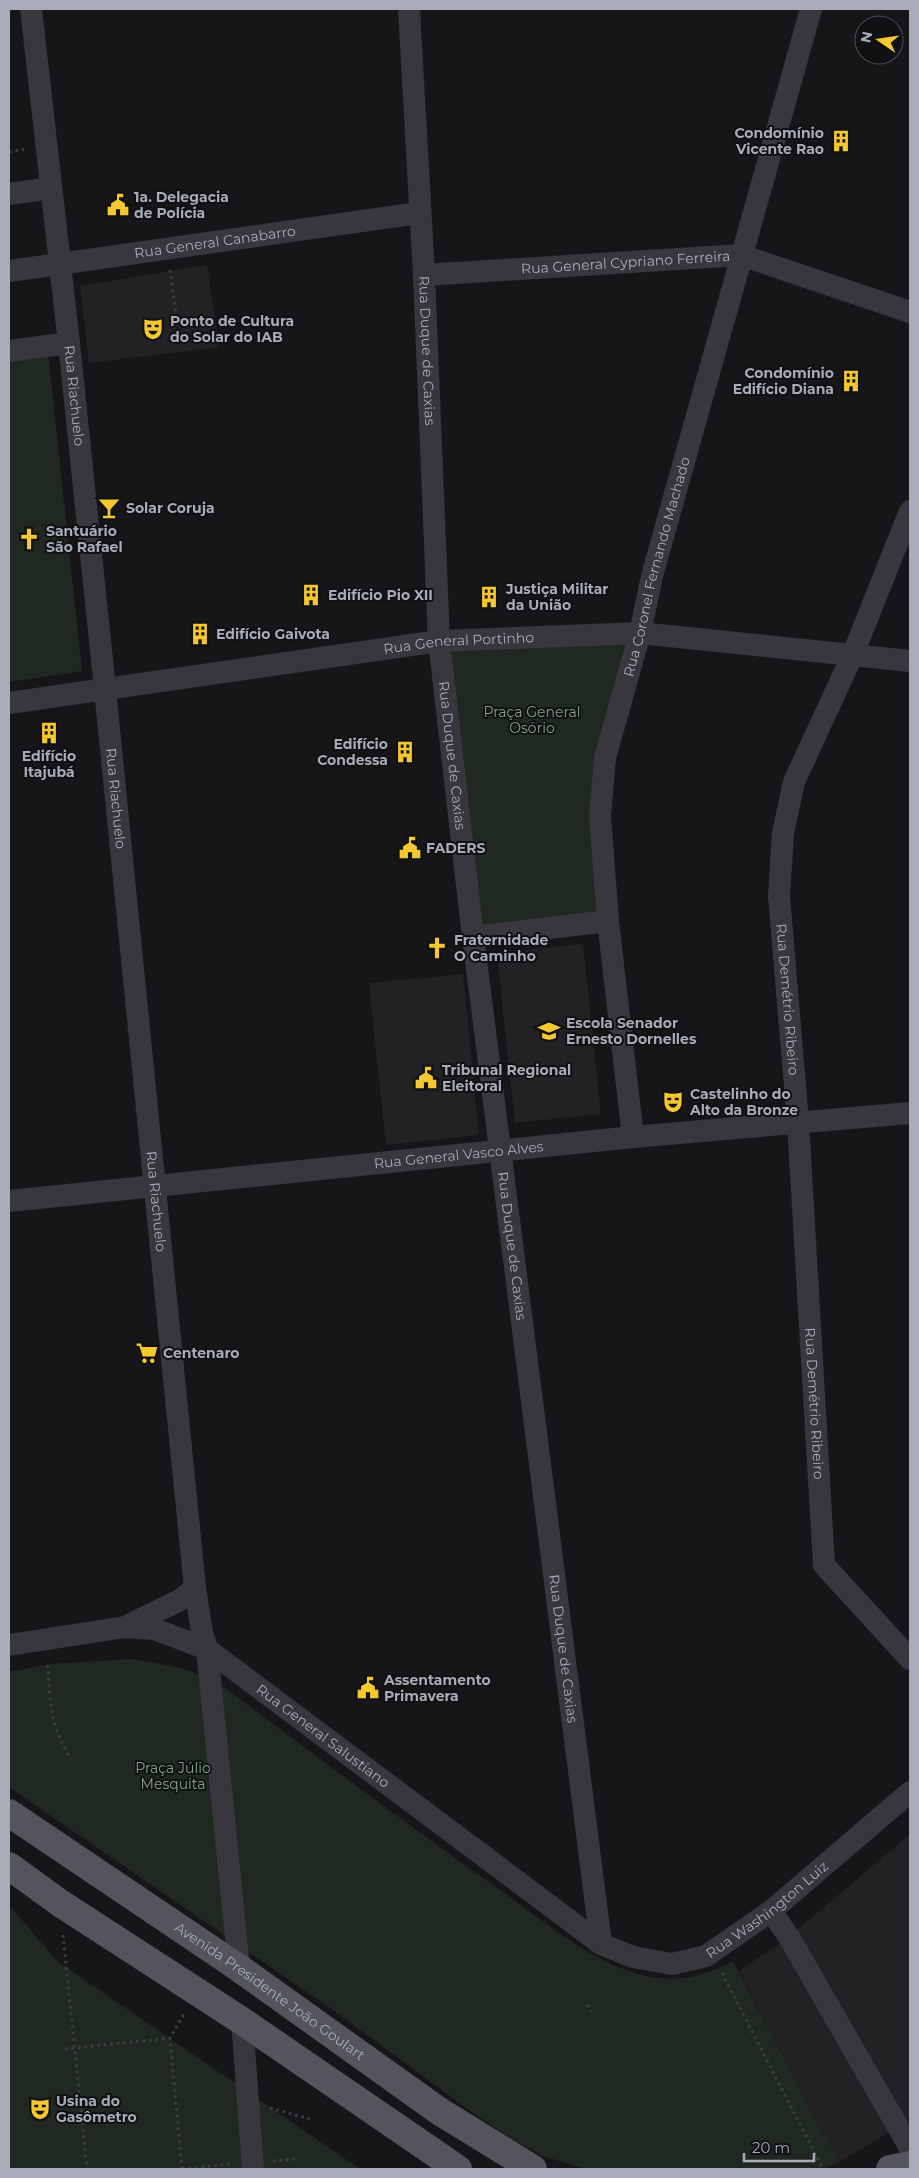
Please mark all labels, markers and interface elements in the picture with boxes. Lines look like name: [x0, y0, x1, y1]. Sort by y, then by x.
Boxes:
north arrow: [854, 15, 904, 65]
text: N: [856, 30, 876, 45]
place label: Condomínio Vicente Rao: [734, 124, 824, 158]
building icon: Condomínio Vicente Rao: [828, 128, 854, 154]
place label: 1a. Delegacia de Polícia: [134, 188, 229, 222]
public building icon: 1a. Delegacia de Polícia: [105, 192, 131, 218]
street label: Rua General Canabarro: [133, 222, 297, 262]
street label: Rua General Cypriano Ferreira: [520, 247, 731, 278]
street label: Rua Duque de Caxias: [415, 275, 439, 426]
place label: Ponto de Cultura do Solar do IAB: [170, 312, 294, 346]
theatre icon: Ponto de Cultura do Solar do IAB: [140, 316, 166, 342]
street label: Rua Riachuelo: [60, 344, 89, 447]
place label: Condomínio Edifício Diana: [733, 364, 834, 398]
building icon: Condomínio Edifício Diana: [838, 368, 864, 394]
street label: Rua Coronel Fernando Machado: [619, 455, 694, 679]
bar icon: Solar Coruja: [96, 495, 122, 521]
place label: Solar Coruja: [126, 499, 215, 517]
place label: Santuário São Rafael: [46, 522, 123, 556]
church icon: Santuário São Rafael: [16, 526, 42, 552]
place label: Justiça Militar da União: [505, 580, 608, 614]
building icon: Edifício Pio XII: [298, 582, 324, 608]
building icon: Justiça Militar da União: [476, 584, 502, 610]
place label: Edifício Pio XII: [328, 586, 433, 604]
building icon: Edifício Gaivota: [187, 621, 213, 647]
place label: Edifício Gaivota: [216, 625, 330, 643]
street label: Rua General Portinho: [382, 628, 535, 658]
street label: Rua Duque de Caxias: [435, 680, 470, 831]
park label: Praça General Osório: [483, 703, 581, 737]
building icon: Edifício Itajubá: [36, 720, 62, 746]
place label: Edifício Condessa: [317, 735, 388, 769]
building icon: Edifício Condessa: [392, 739, 418, 765]
place label: Edifício Itajubá: [22, 747, 76, 781]
street label: Rua Riachuelo: [102, 747, 130, 850]
public building icon: FADERS: [397, 835, 423, 861]
place label: FADERS: [426, 839, 486, 857]
street label: Rua Demétrio Ribeiro: [772, 923, 803, 1076]
place label: Fraternidade O Caminho: [454, 931, 549, 965]
church icon: Fraternidade O Caminho: [424, 935, 450, 961]
place label: Escola Senador Ernesto Dornelles: [566, 1014, 697, 1048]
school or university icon: Escola Senador Ernesto Dornelles: [536, 1018, 562, 1044]
place label: Tribunal Regional Eleitoral: [442, 1061, 571, 1095]
public building icon: Tribunal Regional Eleitoral: [413, 1065, 439, 1091]
place label: Castelinho do Alto da Bronze: [689, 1085, 798, 1119]
theatre icon: Castelinho do Alto da Bronze: [660, 1089, 686, 1115]
street label: Rua General Vasco Alves: [373, 1137, 544, 1173]
street label: Rua Riachuelo: [142, 1150, 170, 1253]
street label: Rua Duque de Caxias: [494, 1170, 531, 1321]
street label: Rua Demétrio Ribeiro: [801, 1327, 828, 1480]
supermarket icon: Centenaro: [134, 1340, 160, 1366]
place label: Centenaro: [163, 1344, 239, 1362]
street label: Rua Duque de Caxias: [545, 1573, 582, 1724]
place label: Assentamento Primavera: [383, 1671, 491, 1705]
public building icon: Assentamento Primavera: [355, 1675, 381, 1701]
street label: Rua General Salustiano: [253, 1680, 394, 1792]
park label: Praça Júlio Mesquita: [135, 1759, 211, 1793]
street label: Rua Washington Luiz: [702, 1857, 832, 1962]
street label: Avenida Presidente João Goulart: [171, 1918, 369, 2064]
place label: Usina do Gasômetro: [56, 2092, 137, 2126]
theatre icon: Usina do Gasômetro: [27, 2096, 53, 2122]
scale bar: [744, 2130, 814, 2162]
text: 20 m: [752, 2138, 790, 2157]

